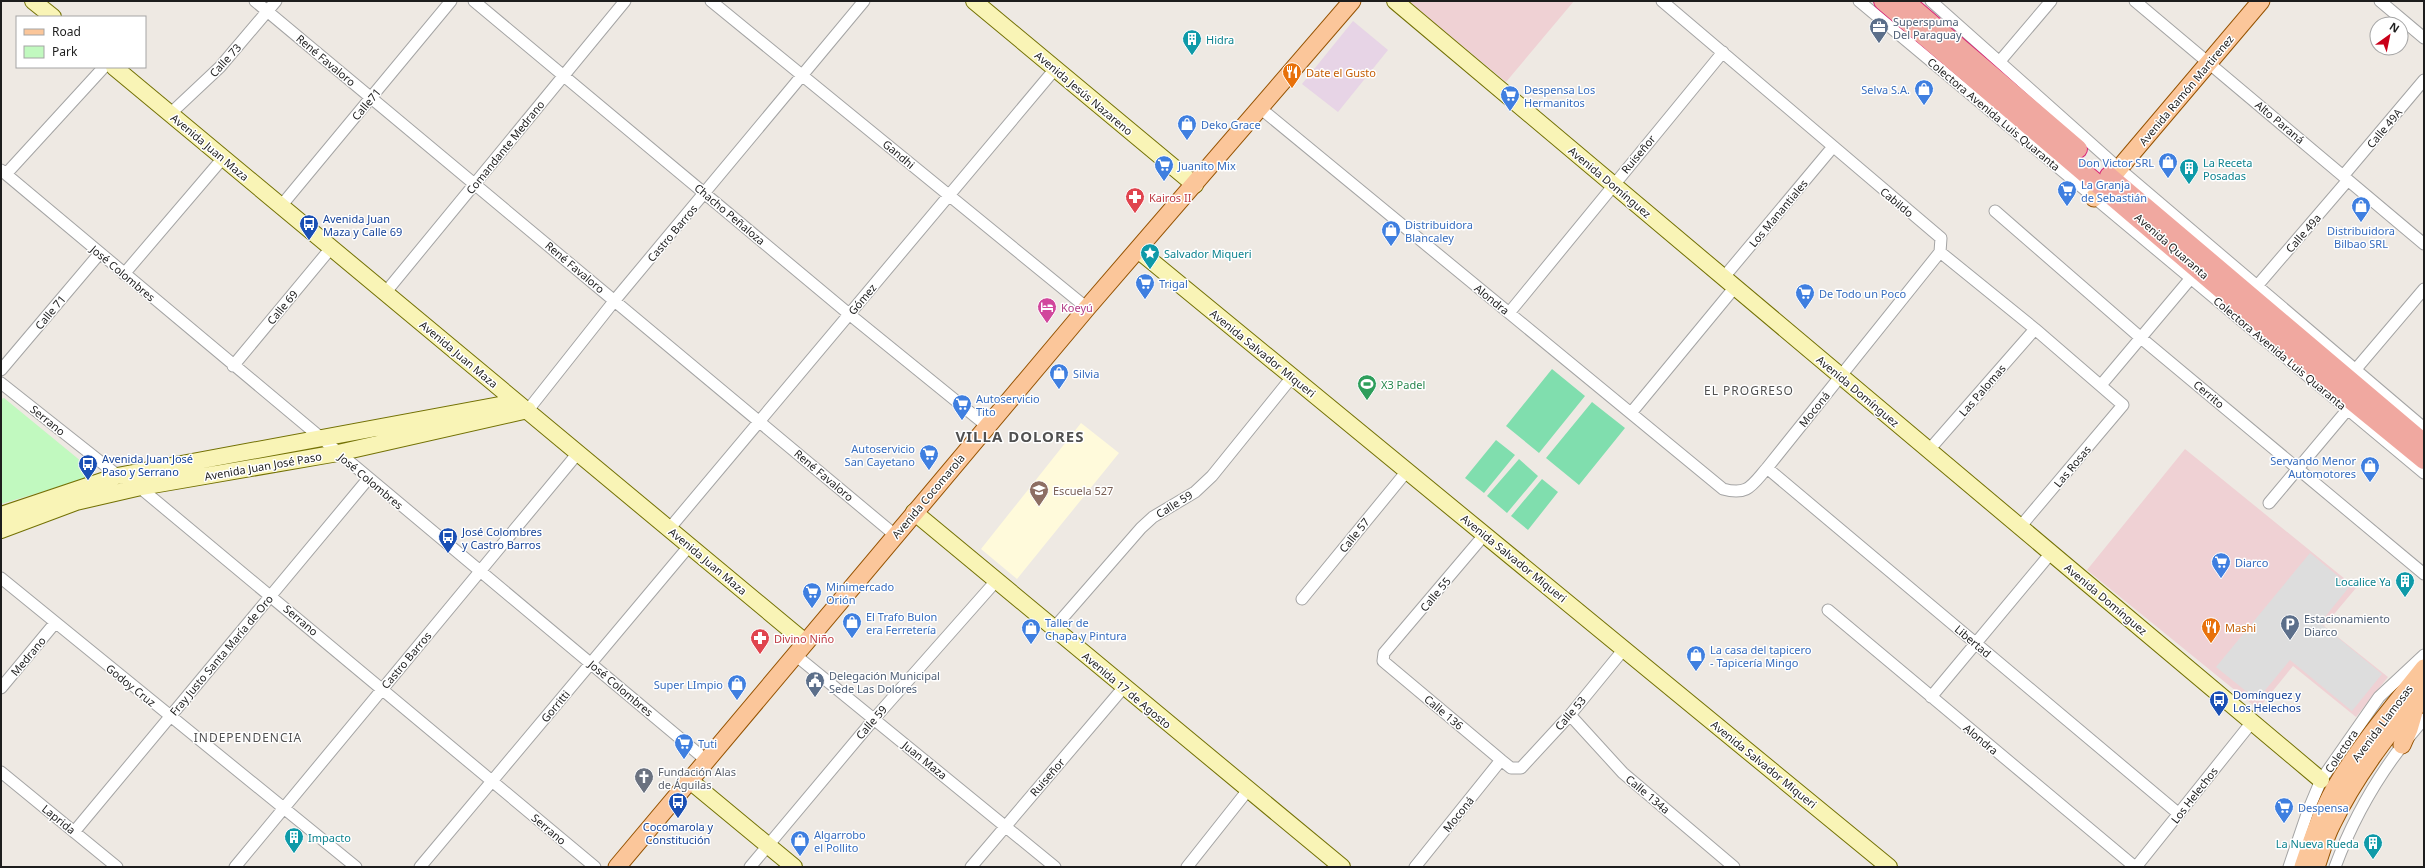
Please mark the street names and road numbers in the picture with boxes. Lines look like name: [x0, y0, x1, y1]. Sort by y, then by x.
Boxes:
street label: René Favaloro: [293, 31, 359, 89]
street label: Avenida Ramón Martirenez: [2135, 32, 2237, 148]
street label: Calle 73: [206, 40, 244, 80]
street label: Avenida Jesús Nazareno: [1032, 48, 1136, 139]
street label: Colectora Avenida Luis Quaranta: [1925, 54, 2063, 174]
street label: Calle71: [348, 85, 384, 123]
street label: Comandante Medrano: [463, 97, 548, 197]
street label: Alto Paraná: [2252, 97, 2308, 147]
street label: Calle 49A: [2363, 104, 2406, 151]
street label: Avenida Juan Maza: [168, 110, 252, 184]
street label: Ruiseñor: [1617, 131, 1659, 176]
street label: Gandhi: [880, 136, 918, 172]
street label: Avenida Domínguez: [1565, 143, 1655, 221]
street label: Los Manantiales: [1745, 176, 1811, 250]
street label: Chacho Peñaloza: [691, 180, 769, 248]
street label: Cabildo: [1877, 184, 1917, 220]
street label: Castro Barros: [644, 201, 700, 265]
street label: Avenida Quaranta: [2132, 210, 2212, 282]
street label: Calle 49a: [2282, 210, 2324, 256]
street label: René Favaloro: [542, 238, 608, 296]
street label: José Colombres: [87, 241, 158, 304]
street label: Gómez: [845, 280, 879, 318]
street label: Alondra: [1472, 280, 1512, 318]
street label: Calle 69: [263, 287, 301, 327]
street label: Calle 71: [31, 292, 69, 332]
street label: Colectora Avenida Luis Quaranta: [2211, 293, 2349, 413]
street label: Avenida Salvador Miqueri: [1207, 306, 1319, 400]
street label: Avenida Juan Maza: [417, 317, 501, 391]
street label: Avenida Domínguez: [1813, 352, 1903, 430]
street label: Las Palomas: [1955, 361, 2009, 419]
street label: Cerrito: [2190, 377, 2228, 411]
street label: Moconá: [1795, 388, 1833, 430]
street label: Serrano: [27, 401, 69, 439]
street label: Las Rosas: [2050, 442, 2094, 490]
street label: René Favaloro: [791, 446, 857, 504]
street label: Avenida Juan José Paso: [203, 448, 323, 484]
street label: José Colombres: [335, 449, 406, 512]
street label: Avenida Cocomarola: [888, 450, 968, 542]
street label: Calle 59: [1153, 487, 1195, 521]
street label: Avenida Salvador Miqueri: [1458, 511, 1570, 605]
street label: Calle 57: [1335, 515, 1373, 555]
street label: Avenida Juan Maza: [666, 524, 750, 598]
street label: Avenida Domínguez: [2061, 560, 2151, 638]
street label: Calle 55: [1416, 574, 1454, 614]
street label: Fray Justo Santa María de Oro: [166, 591, 276, 719]
street label: Serrano: [281, 601, 322, 639]
street label: Libertad: [1952, 621, 1994, 661]
street label: Castro Barros: [378, 628, 434, 692]
street label: Medrano: [7, 633, 49, 679]
street label: Avenida 17 de Agosto: [1079, 648, 1175, 732]
street label: José Colombres: [585, 656, 656, 719]
street label: Godoy Cruz: [103, 660, 159, 710]
street label: Avenida Llamosas: [2348, 681, 2416, 765]
street label: Gorritti: [537, 687, 573, 725]
street label: Calle 136: [1421, 691, 1467, 733]
street label: Calle 53: [1551, 693, 1589, 733]
street label: Calle 59: [852, 702, 890, 742]
street label: Avenida Salvador Miqueri: [1708, 717, 1820, 811]
street label: Alondra: [1961, 720, 2001, 758]
street label: Colectora: [2321, 726, 2361, 776]
street label: Juan Maza: [899, 737, 950, 783]
street label: Ruiseñor: [1026, 754, 1068, 799]
street label: Los Helechos: [2167, 764, 2221, 826]
street label: Calle 134a: [1623, 771, 1673, 817]
street label: Moconá: [1439, 793, 1477, 835]
street label: Laprida: [39, 801, 79, 837]
street label: Serrano: [529, 810, 570, 848]

